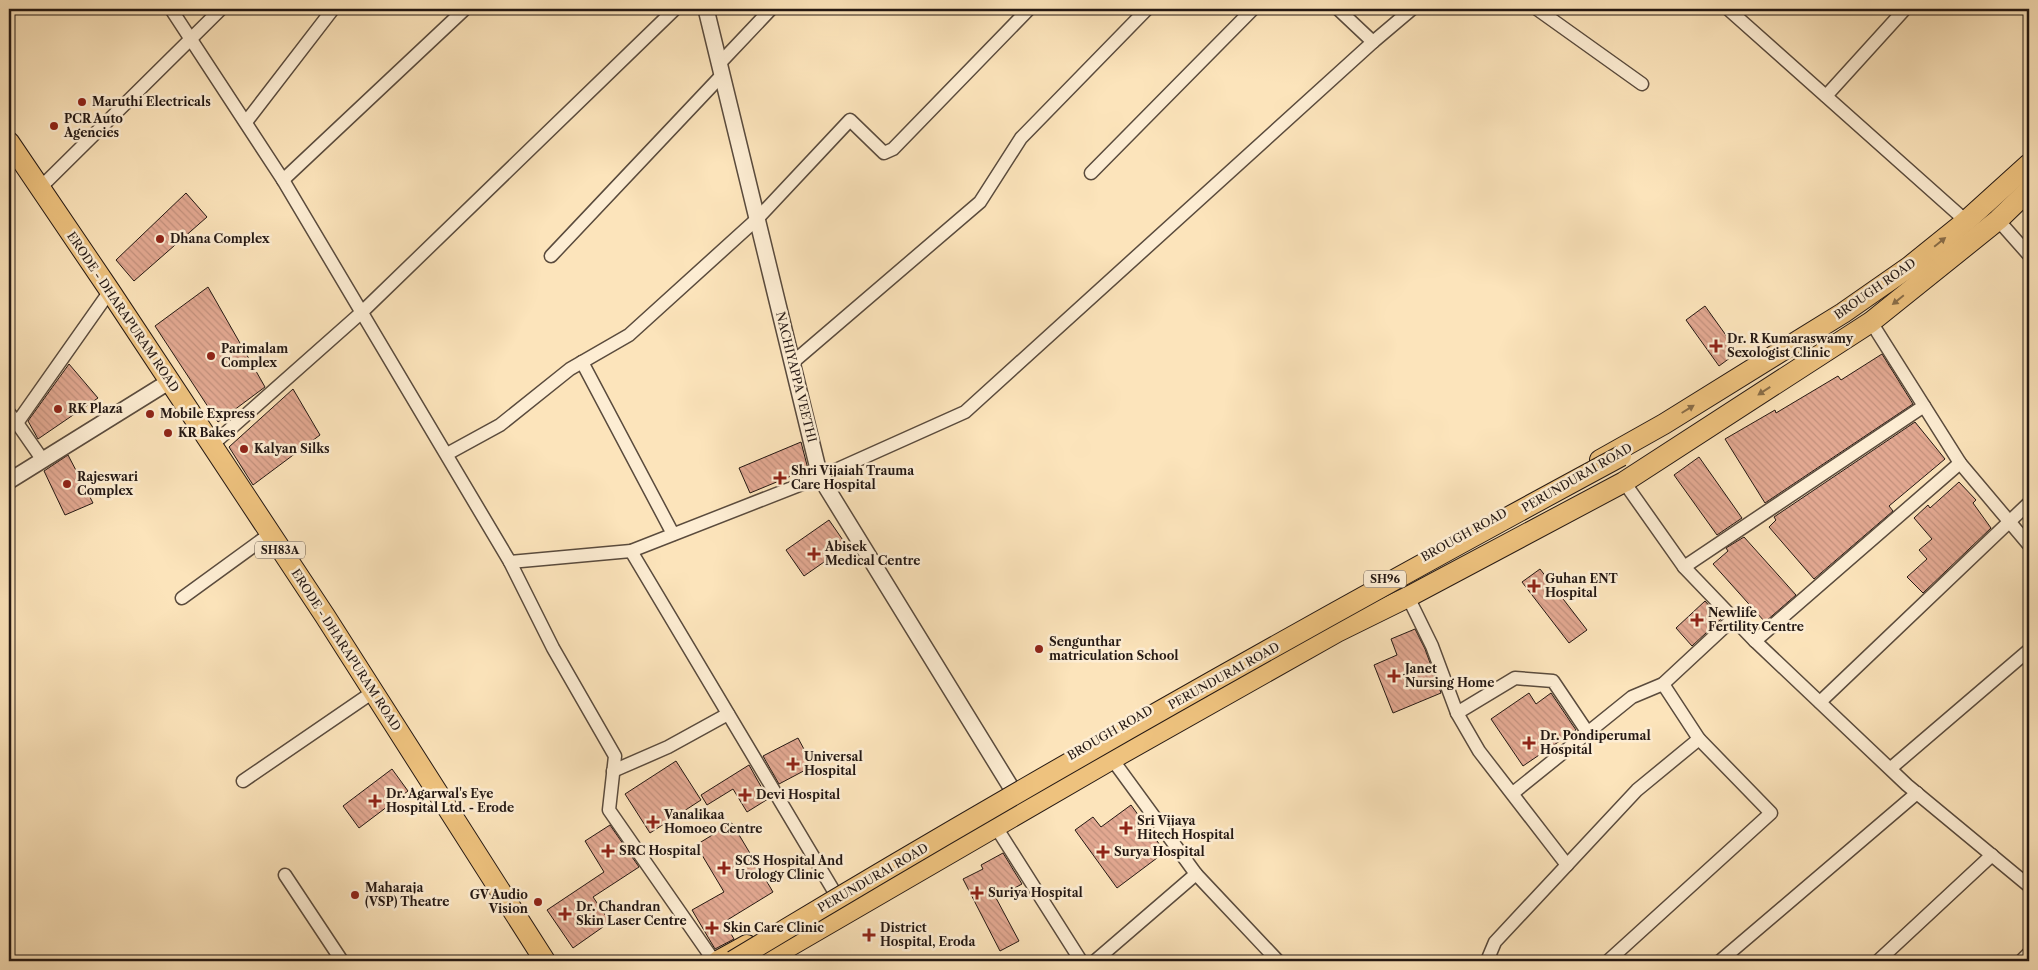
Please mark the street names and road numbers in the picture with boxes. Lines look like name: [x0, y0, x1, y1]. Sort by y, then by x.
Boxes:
street label: ERODE - DHARAPURAM ROAD: [64, 229, 183, 395]
street label: BROUGH ROAD: [1831, 255, 1919, 322]
street label: NACHIYAPPA VEETHI: [773, 310, 820, 444]
street label: PERUNDURAI ROAD: [1519, 440, 1635, 515]
street label: BROUGH ROAD: [1418, 505, 1510, 564]
road number: SH83A: [255, 542, 305, 558]
street label: ERODE - DHARAPURAM ROAD: [288, 566, 405, 734]
road number: SH96: [1364, 570, 1406, 588]
street label: PERUNDURAI ROAD: [1165, 639, 1282, 712]
street label: BROUGH ROAD: [1064, 702, 1155, 763]
street label: PERUNDURAI ROAD: [815, 840, 931, 915]

